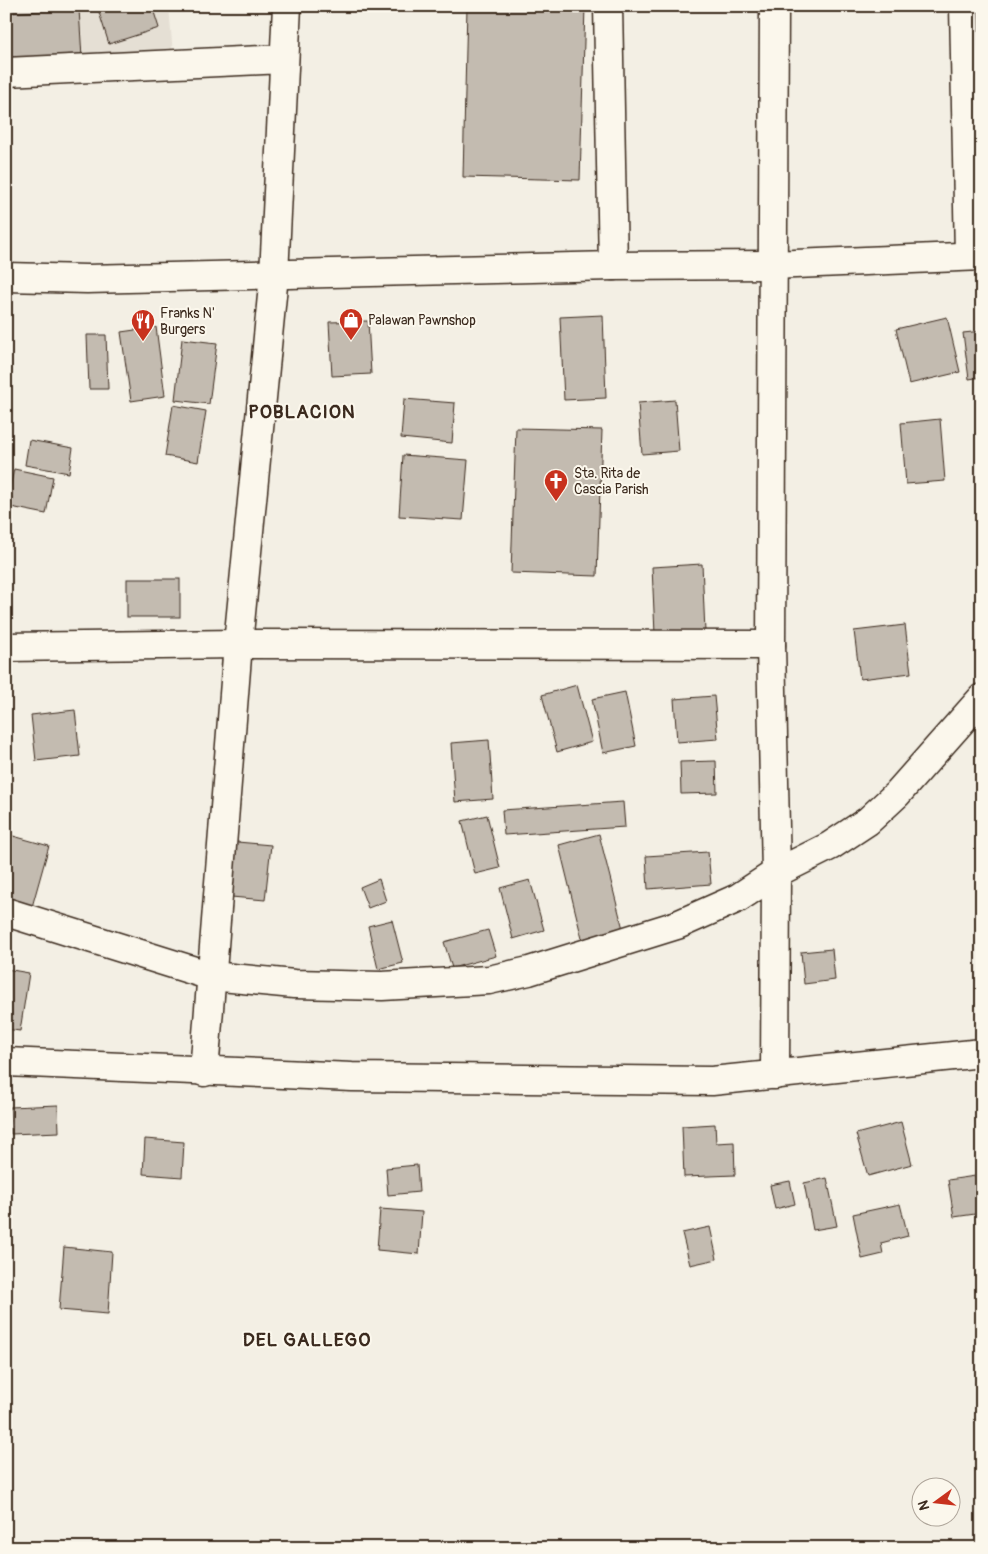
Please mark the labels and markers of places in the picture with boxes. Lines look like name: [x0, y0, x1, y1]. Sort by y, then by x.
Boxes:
place label: Franks N' Burgers: [160, 305, 215, 338]
shop icon: Palawan Pawnshop: [338, 307, 364, 341]
restaurant icon: Franks N' Burgers: [130, 308, 156, 342]
place label: Palawan Pawnshop: [368, 312, 476, 329]
place label: Sta. Rita de Cascia Parish: [574, 465, 649, 498]
church icon: Sta. Rita de Cascia Parish: [543, 468, 569, 502]

